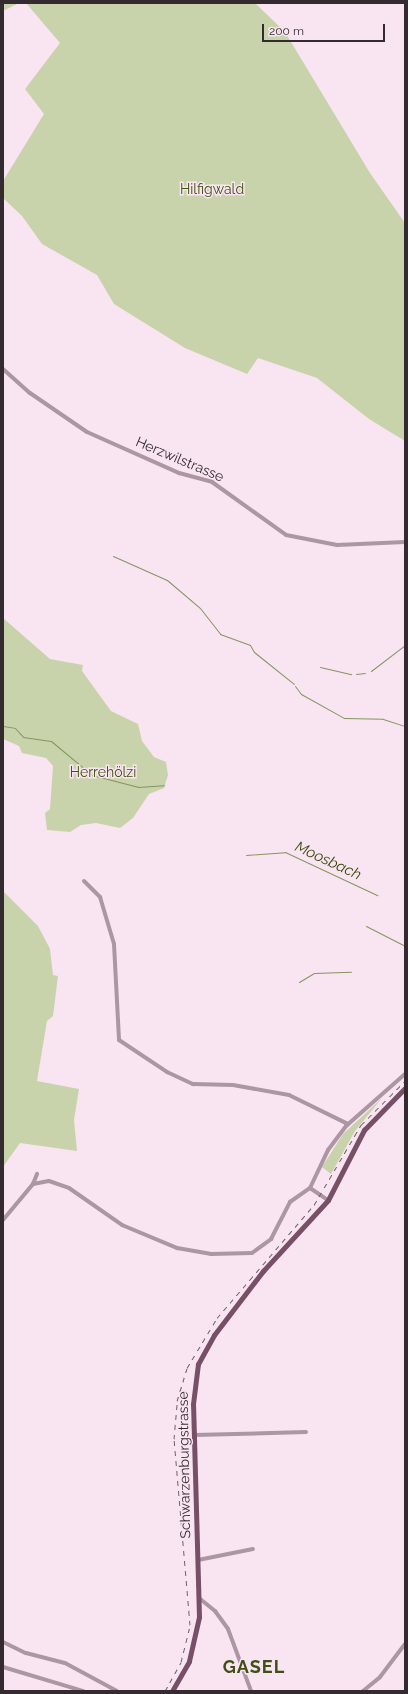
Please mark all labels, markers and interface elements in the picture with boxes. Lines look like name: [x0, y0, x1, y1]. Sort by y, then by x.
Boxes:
scale bar: [264, 16, 387, 42]
text: 200 m: [269, 24, 304, 38]
park label: Hilfigwald: [180, 181, 244, 197]
street label: Herzwilstrasse: [133, 433, 227, 485]
park label: Herrehölzi: [70, 764, 136, 780]
water label: Moosbach: [292, 838, 364, 884]
street label: Schwarzenburgstrasse: [174, 1391, 194, 1539]
district label: GASEL: [223, 1656, 285, 1678]

